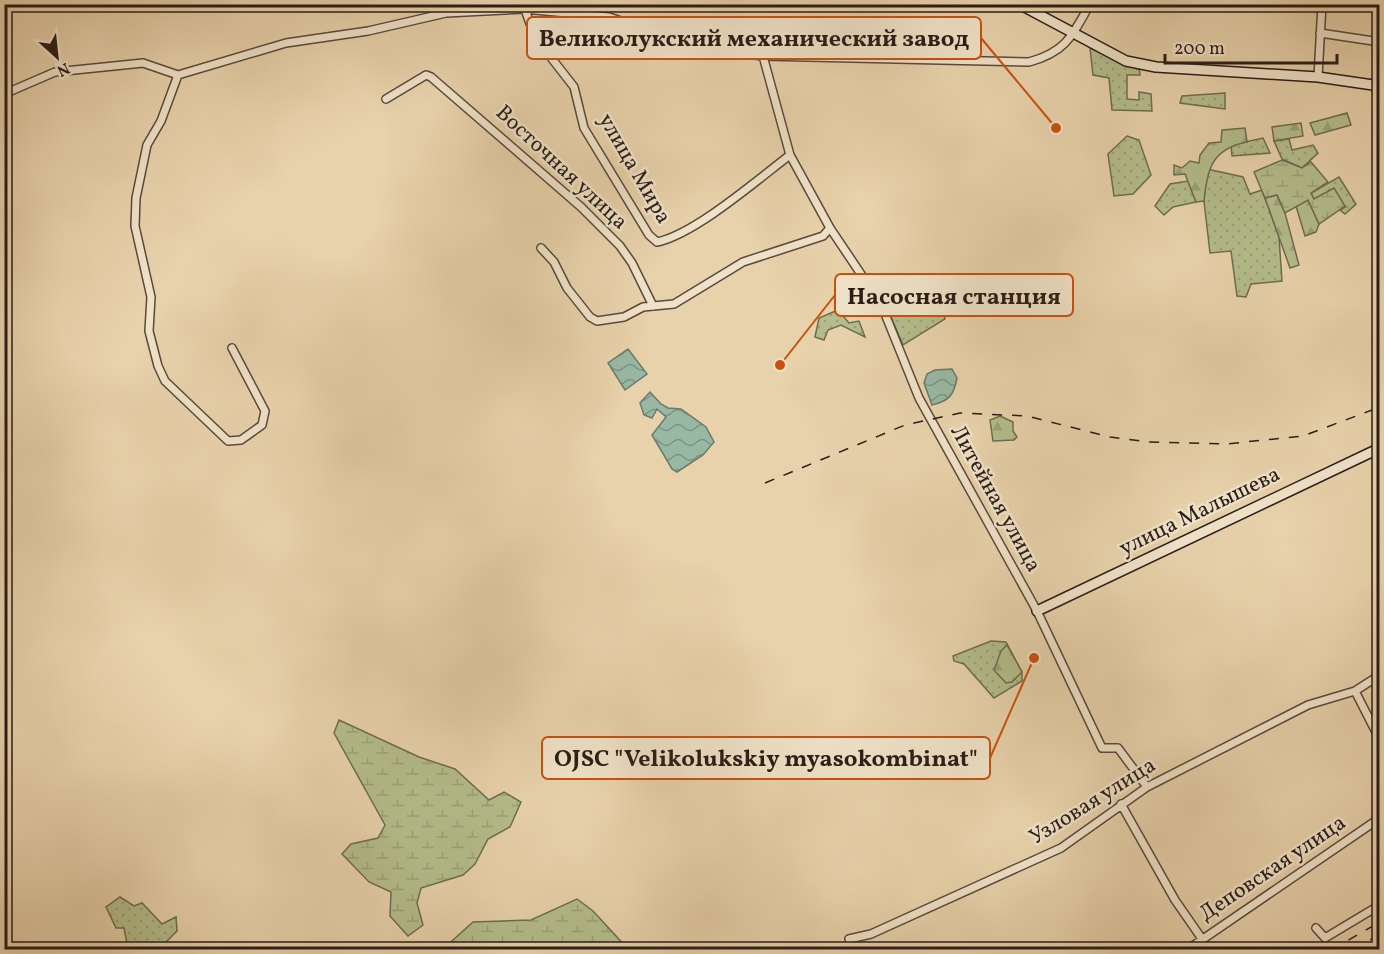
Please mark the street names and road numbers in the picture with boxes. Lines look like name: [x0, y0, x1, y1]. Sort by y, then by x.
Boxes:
street label: Восточная улица: [488, 98, 634, 238]
street label: улица Мира: [590, 108, 678, 230]
street label: Литейная улица: [942, 420, 1048, 578]
street label: улица Малышева: [1114, 460, 1286, 564]
street label: Узловая улица: [1024, 751, 1162, 853]
street label: Деповская улица: [1193, 808, 1353, 930]

